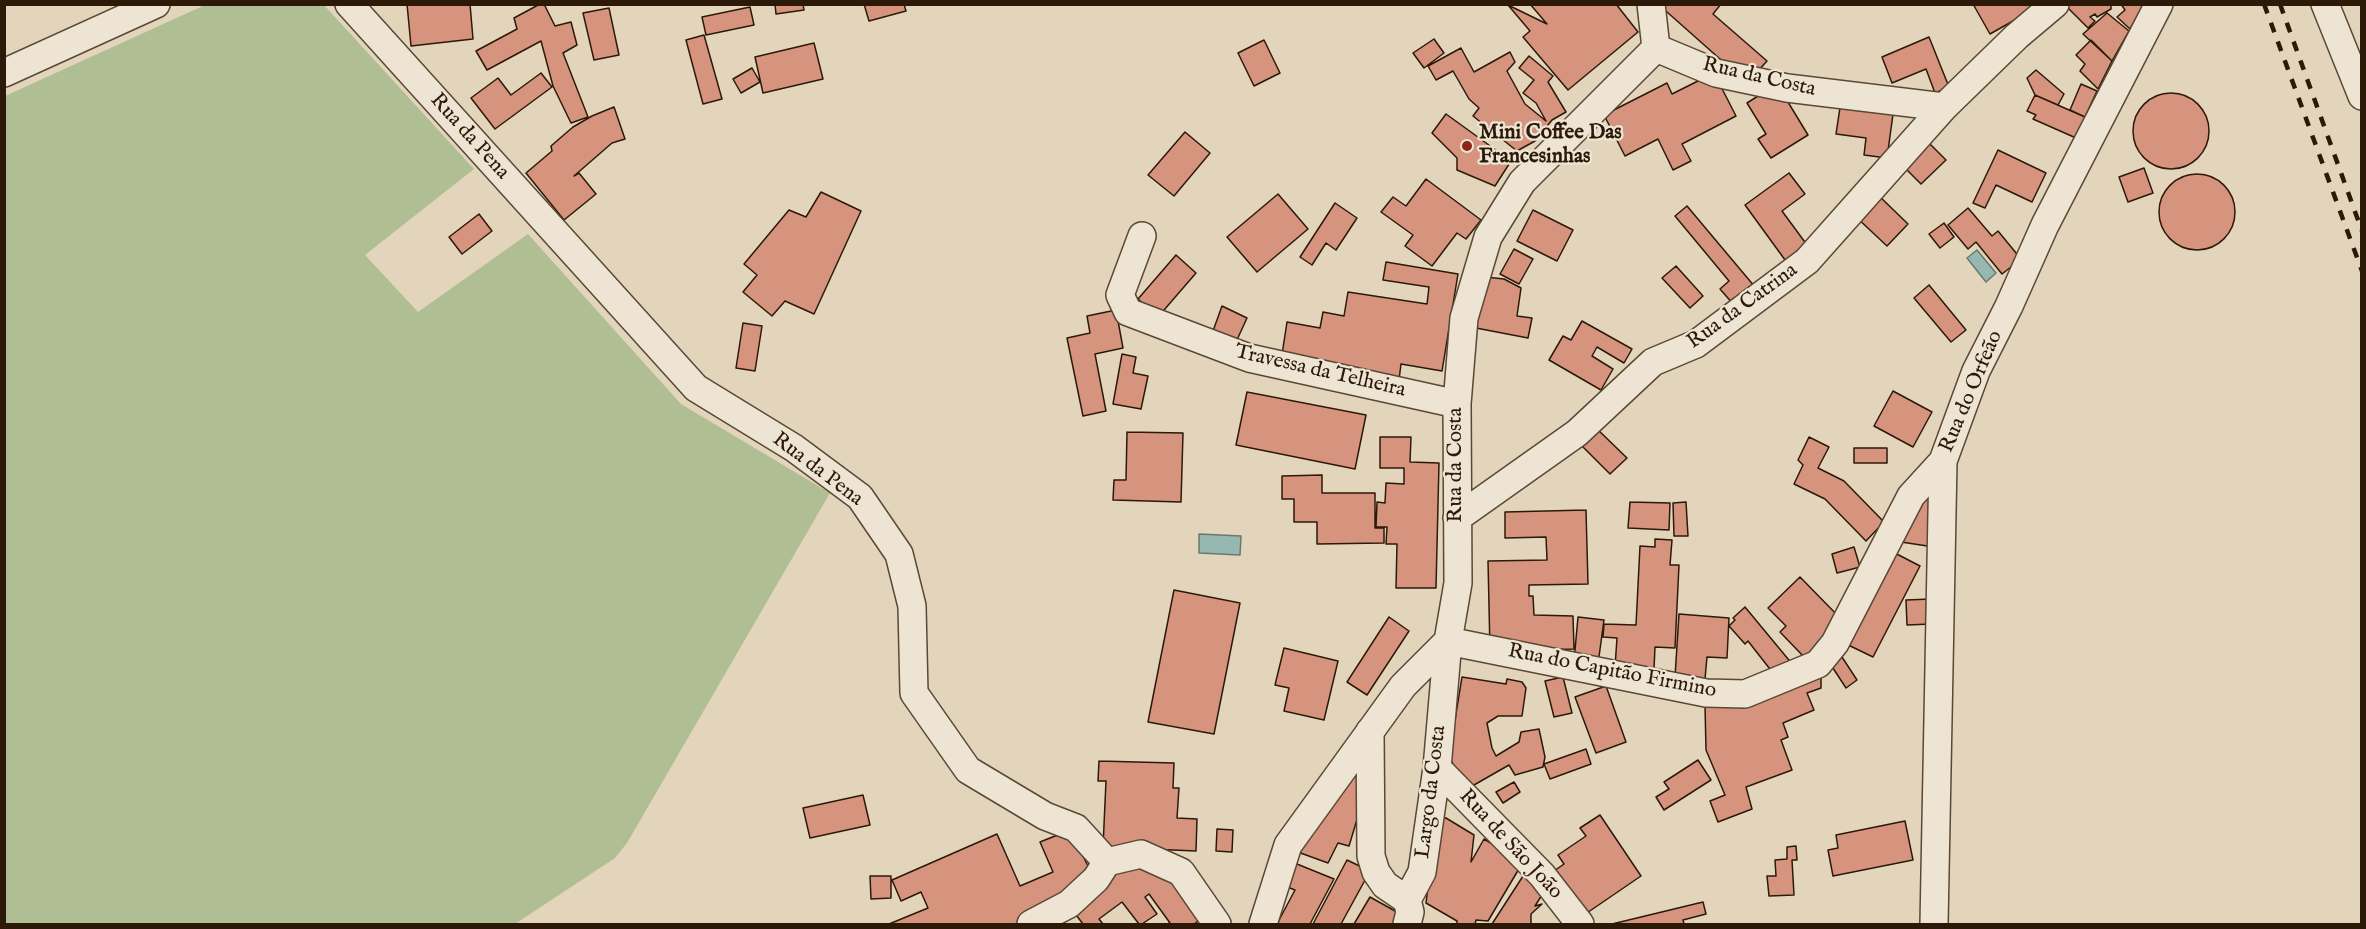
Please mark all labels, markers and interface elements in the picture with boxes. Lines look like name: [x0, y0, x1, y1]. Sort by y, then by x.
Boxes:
street label: Rua da Costa: [1700, 53, 1818, 103]
street label: Rua da Pena: [424, 89, 514, 185]
place label: Mini Coffee Das Francesinhas: [1479, 121, 1622, 171]
marker: Mini Coffee Das Francesinhas: [1460, 139, 1474, 153]
street label: Rua da Catrina: [1683, 259, 1803, 355]
street label: Rua do Orfeão: [1935, 327, 2009, 457]
street label: Travessa da Telheira: [1232, 340, 1408, 404]
street label: Rua da Costa: [1444, 407, 1470, 523]
street label: Rua da Pena: [767, 428, 867, 512]
street label: Rua do Capitão Firmino: [1506, 639, 1718, 705]
street label: Largo da Costa: [1411, 724, 1453, 860]
street label: Rua de São João: [1453, 785, 1567, 905]

